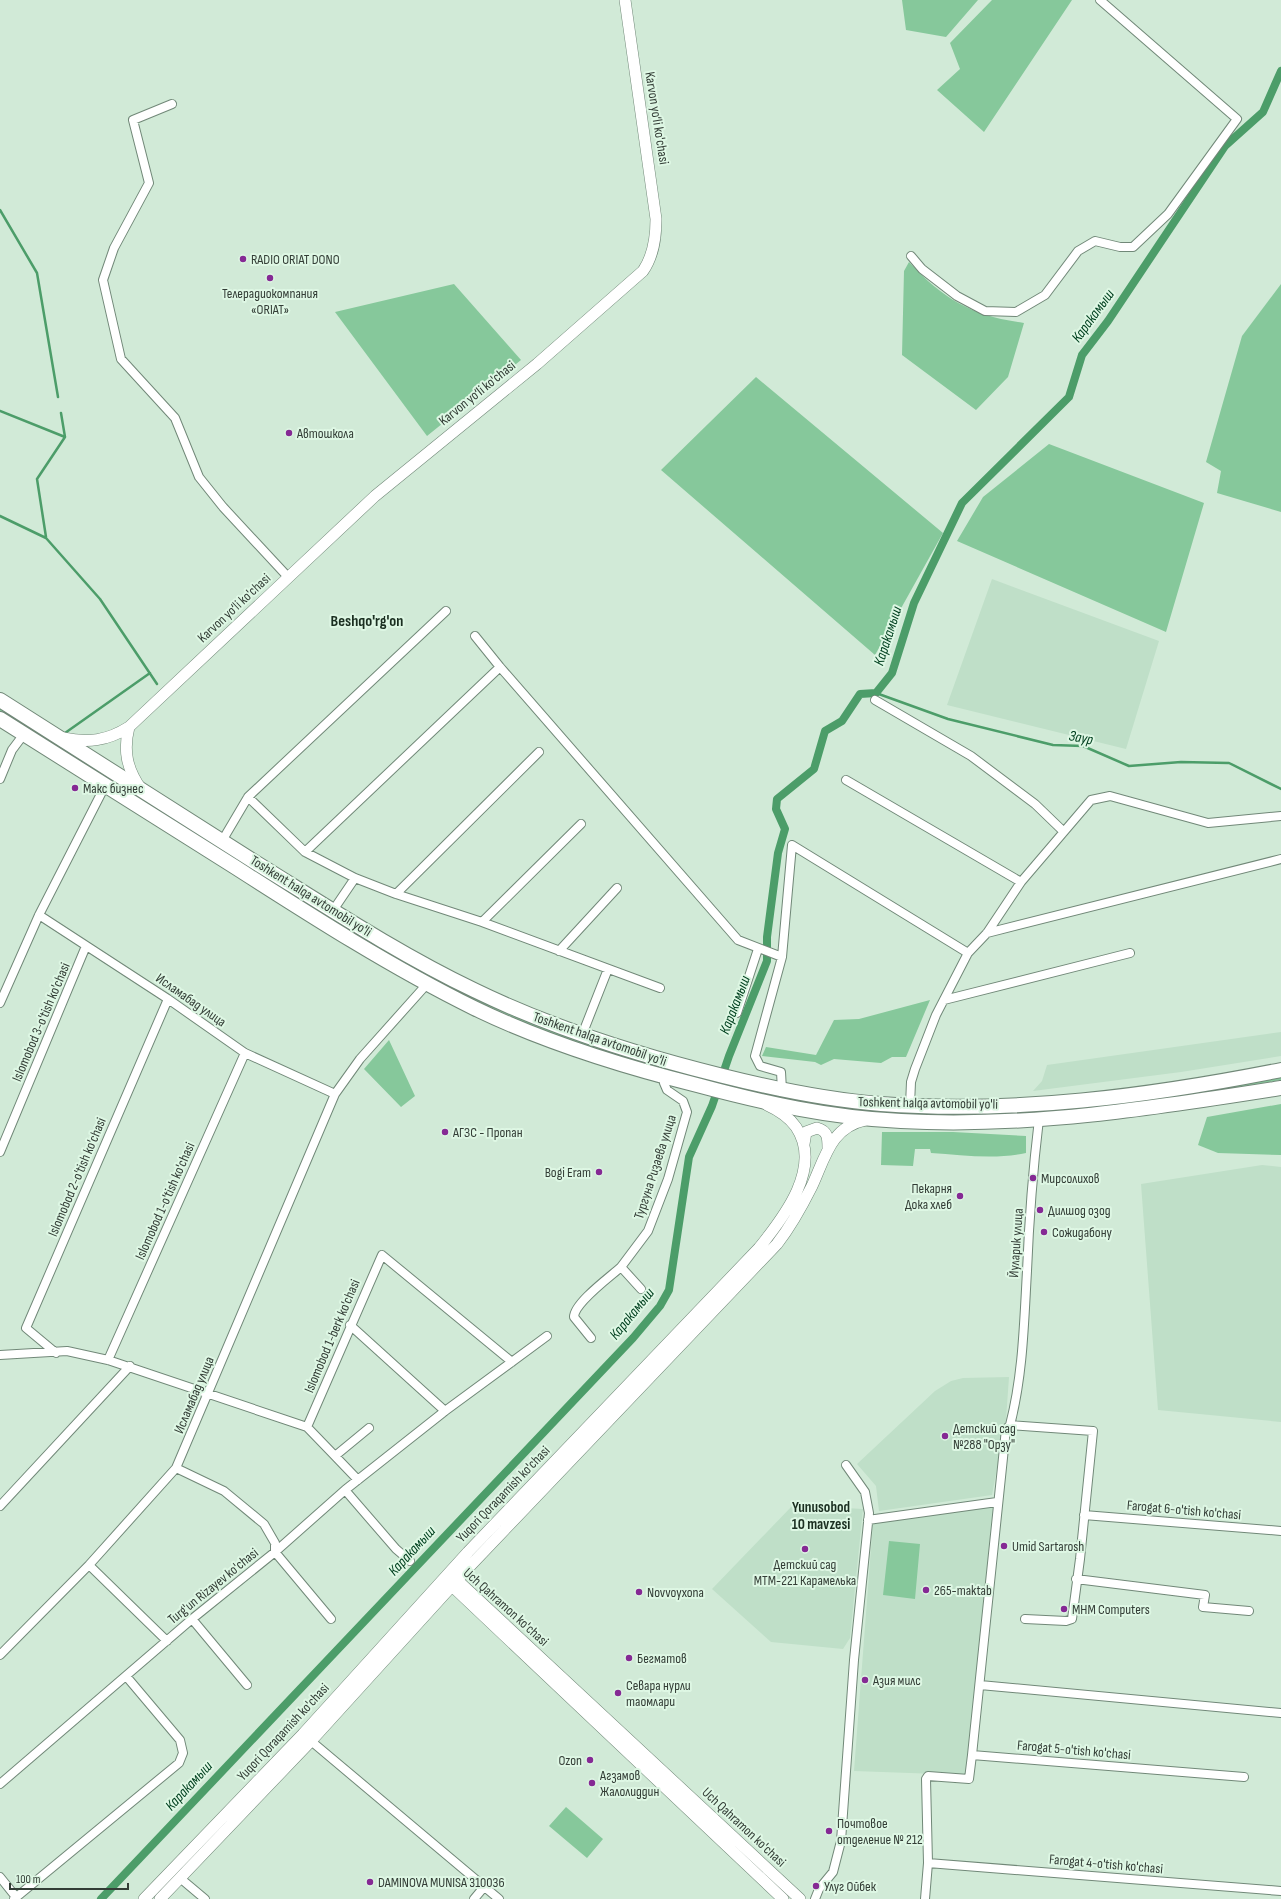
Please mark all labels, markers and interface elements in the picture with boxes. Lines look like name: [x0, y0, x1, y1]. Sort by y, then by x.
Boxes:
street label: Karvon yo‘li ko'chasi: [641, 70, 673, 166]
place label: RADIO ORIAT DONO: [251, 251, 340, 268]
marker: RADIO ORIAT DONO: [238, 254, 248, 264]
marker: Телерадиокомпания «ORIAT»: [265, 273, 275, 283]
place label: Телерадиокомпания «ORIAT»: [222, 285, 318, 318]
water label: Каракамыш: [1067, 285, 1119, 346]
street label: Karvon yo‘li ko'chasi: [435, 357, 519, 429]
place label: Автошкола: [296, 425, 354, 442]
marker: Автошкола: [284, 428, 294, 438]
street label: Karvon yo‘li ko'chasi: [194, 570, 274, 646]
water label: Каракамыш: [870, 603, 907, 668]
district label: Beshqo'rg'on: [331, 612, 403, 631]
water label: Заур: [1067, 726, 1095, 750]
place label: Макс бизнес: [83, 780, 143, 797]
marker: Макс бизнес: [70, 783, 80, 793]
street label: Toshkent halqa avtomobil yo'li: [247, 852, 375, 940]
street label: Islomobod 3-o'tish ko'chasi: [8, 960, 74, 1084]
street label: Исламабад улица: [153, 970, 229, 1030]
water label: Каракамыш: [715, 972, 755, 1037]
street label: Toshkent halqa avtomobil yo'li: [531, 1008, 669, 1070]
street label: Toshkent halqa avtomobil yo'li: [858, 1093, 998, 1113]
street label: Тургуна Ризаева улица: [630, 1113, 680, 1221]
street label: Islomobod 2-o'tish ko'chasi: [44, 1115, 110, 1239]
place label: АГЗС - Пропан: [452, 1124, 523, 1141]
marker: АГЗС - Пропан: [440, 1127, 450, 1137]
street label: Islomobod 1-o'tish ko'chasi: [131, 1140, 199, 1262]
place label: Bogi Eram: [545, 1164, 591, 1181]
marker: Bogi Eram: [594, 1167, 604, 1177]
place label: Мирсолихов: [1041, 1170, 1100, 1187]
marker: Мирсолихов: [1028, 1173, 1038, 1183]
place label: Пекарня Дока хлеб: [905, 1180, 952, 1213]
marker: Пекарня Дока хлеб: [955, 1191, 965, 1201]
place label: Дилшод озод: [1048, 1202, 1111, 1219]
marker: Дилшод озод: [1035, 1205, 1045, 1215]
street label: Йуларик улица: [1005, 1208, 1027, 1278]
place label: Сожидабону: [1052, 1224, 1113, 1241]
marker: Сожидабону: [1039, 1227, 1049, 1237]
street label: Islomobod 1-berk ko'chasi: [300, 1277, 364, 1395]
water label: Каракамыш: [605, 1284, 659, 1344]
street label: Исламабад улица: [170, 1354, 218, 1436]
place label: Детский сад №288 "Орзу": [953, 1420, 1016, 1453]
marker: Детский сад №288 "Орзу": [940, 1431, 950, 1441]
street label: Yuqori Qoraqamish ko'chasi: [453, 1442, 553, 1546]
street label: Farogat 6-o'tish ko'chasi: [1126, 1497, 1242, 1523]
district label: Yunusobod 10 mavzesi: [792, 1498, 850, 1534]
water label: Каракамыш: [384, 1522, 440, 1580]
place label: Umid Sartarosh: [1012, 1538, 1084, 1555]
marker: Umid Sartarosh: [999, 1541, 1009, 1551]
street label: Turg'un Rizayev ko'chasi: [164, 1544, 262, 1628]
marker: Детский сад МТМ-221 Карамелька: [800, 1544, 810, 1554]
place label: Детский сад МТМ-221 Карамелька: [754, 1556, 856, 1589]
street label: Uch Qahramon ko'chasi: [460, 1564, 552, 1650]
place label: 265-maktab: [934, 1582, 992, 1599]
place label: Novvoyxona: [647, 1584, 704, 1601]
marker: 265-maktab: [921, 1585, 931, 1595]
marker: Novvoyxona: [634, 1587, 644, 1597]
place label: MHM Computers: [1072, 1601, 1150, 1618]
marker: MHM Computers: [1059, 1604, 1069, 1614]
place label: Бегматов: [637, 1650, 687, 1667]
marker: Бегматов: [624, 1653, 634, 1663]
place label: Азия милс: [872, 1672, 921, 1689]
marker: Азия милс: [860, 1675, 870, 1685]
place label: Севара нурли таомлари: [626, 1677, 691, 1710]
street label: Yuqori Qoraqamish ko'chasi: [233, 1680, 333, 1784]
marker: Севара нурли таомлари: [613, 1688, 623, 1698]
street label: Farogat 5-o'tish ko'chasi: [1017, 1737, 1131, 1763]
place label: Ozon: [558, 1752, 582, 1769]
marker: Ozon: [585, 1755, 595, 1765]
water label: Каракамыш: [161, 1757, 217, 1815]
place label: Агзамов Жалолиддин: [599, 1767, 659, 1800]
marker: Агзамов Жалолиддин: [587, 1778, 597, 1788]
street label: Uch Qahramon ko'chasi: [698, 1784, 790, 1870]
place label: Почтовое отделение № 212: [837, 1815, 923, 1848]
marker: Почтовое отделение № 212: [824, 1826, 834, 1836]
street label: Farogat 4-o'tish ko'chasi: [1048, 1851, 1164, 1877]
scale bar: [10, 1865, 128, 1891]
text: 100 m: [16, 1872, 41, 1887]
place label: DAMINOVA MUNISA 310036: [378, 1874, 505, 1891]
marker: DAMINOVA MUNISA 310036: [365, 1877, 375, 1887]
place label: Улуг Ойбек: [824, 1878, 877, 1895]
marker: Улуг Ойбек: [811, 1881, 821, 1891]

